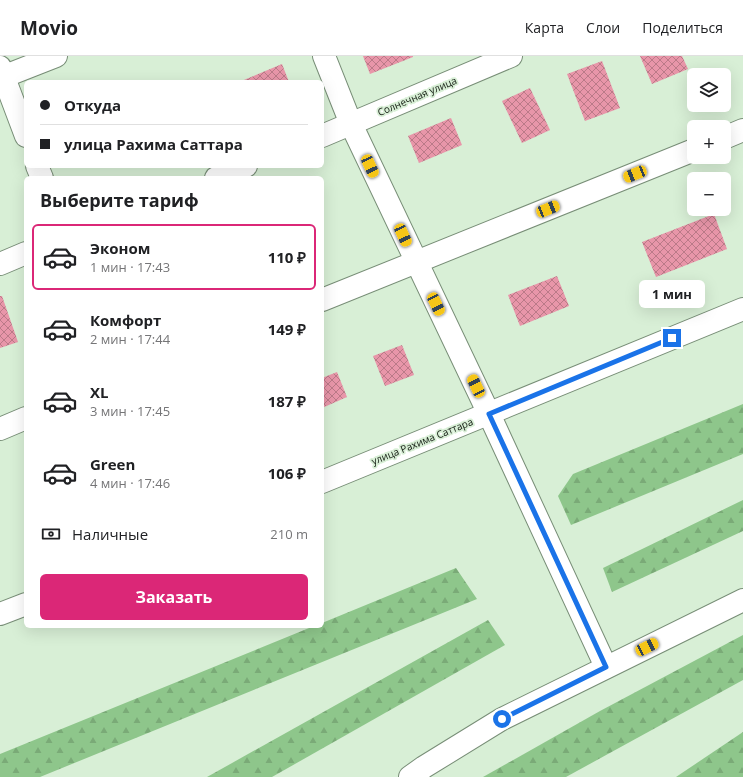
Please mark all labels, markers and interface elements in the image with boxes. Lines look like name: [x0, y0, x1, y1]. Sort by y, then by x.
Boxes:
text: Movio: [20, 15, 78, 41]
text: Карта: [525, 18, 564, 37]
text: Слои: [586, 18, 620, 37]
text: Поделиться: [642, 18, 723, 37]
map controls: [687, 68, 731, 216]
button: layers: [687, 68, 731, 112]
street label: Солнечная улица: [375, 73, 459, 119]
text: Откуда: [64, 95, 121, 115]
button: +: [687, 120, 731, 164]
text: улица Рахима Саттара: [64, 134, 243, 154]
car: [359, 153, 381, 179]
car: [622, 164, 648, 184]
button: −: [687, 172, 731, 216]
text: Выберите тариф: [40, 188, 199, 212]
car: [535, 199, 561, 219]
car: [392, 222, 414, 248]
text: Эконом: [90, 238, 150, 258]
icon: car: [42, 239, 78, 275]
text: 110 ₽: [268, 247, 306, 267]
text: 1 мин · 17:43: [90, 258, 170, 276]
callout: 1 мин: [639, 280, 705, 308]
text: 1 мин: [652, 285, 692, 303]
car: [425, 291, 447, 317]
text: Комфорт: [90, 310, 161, 330]
icon: car: [42, 311, 78, 347]
text: 149 ₽: [268, 319, 306, 339]
route end: [663, 329, 681, 347]
text: 2 мин · 17:44: [90, 330, 170, 348]
car: [465, 373, 487, 399]
text: XL: [90, 382, 108, 402]
icon: car: [42, 383, 78, 419]
text: 187 ₽: [268, 391, 306, 411]
text: 3 мин · 17:45: [90, 402, 170, 420]
street label: улица Рахима Саттара: [369, 414, 475, 468]
text: Green: [90, 454, 135, 474]
icon: car: [42, 455, 78, 491]
text: 106 ₽: [268, 463, 306, 483]
text: 4 мин · 17:46: [90, 474, 170, 492]
icon: cash: [40, 523, 62, 545]
text: Наличные: [72, 524, 148, 544]
text: 210 m: [270, 525, 308, 543]
button: Заказать: [40, 574, 308, 620]
car: [634, 636, 660, 658]
route start: [493, 710, 511, 728]

